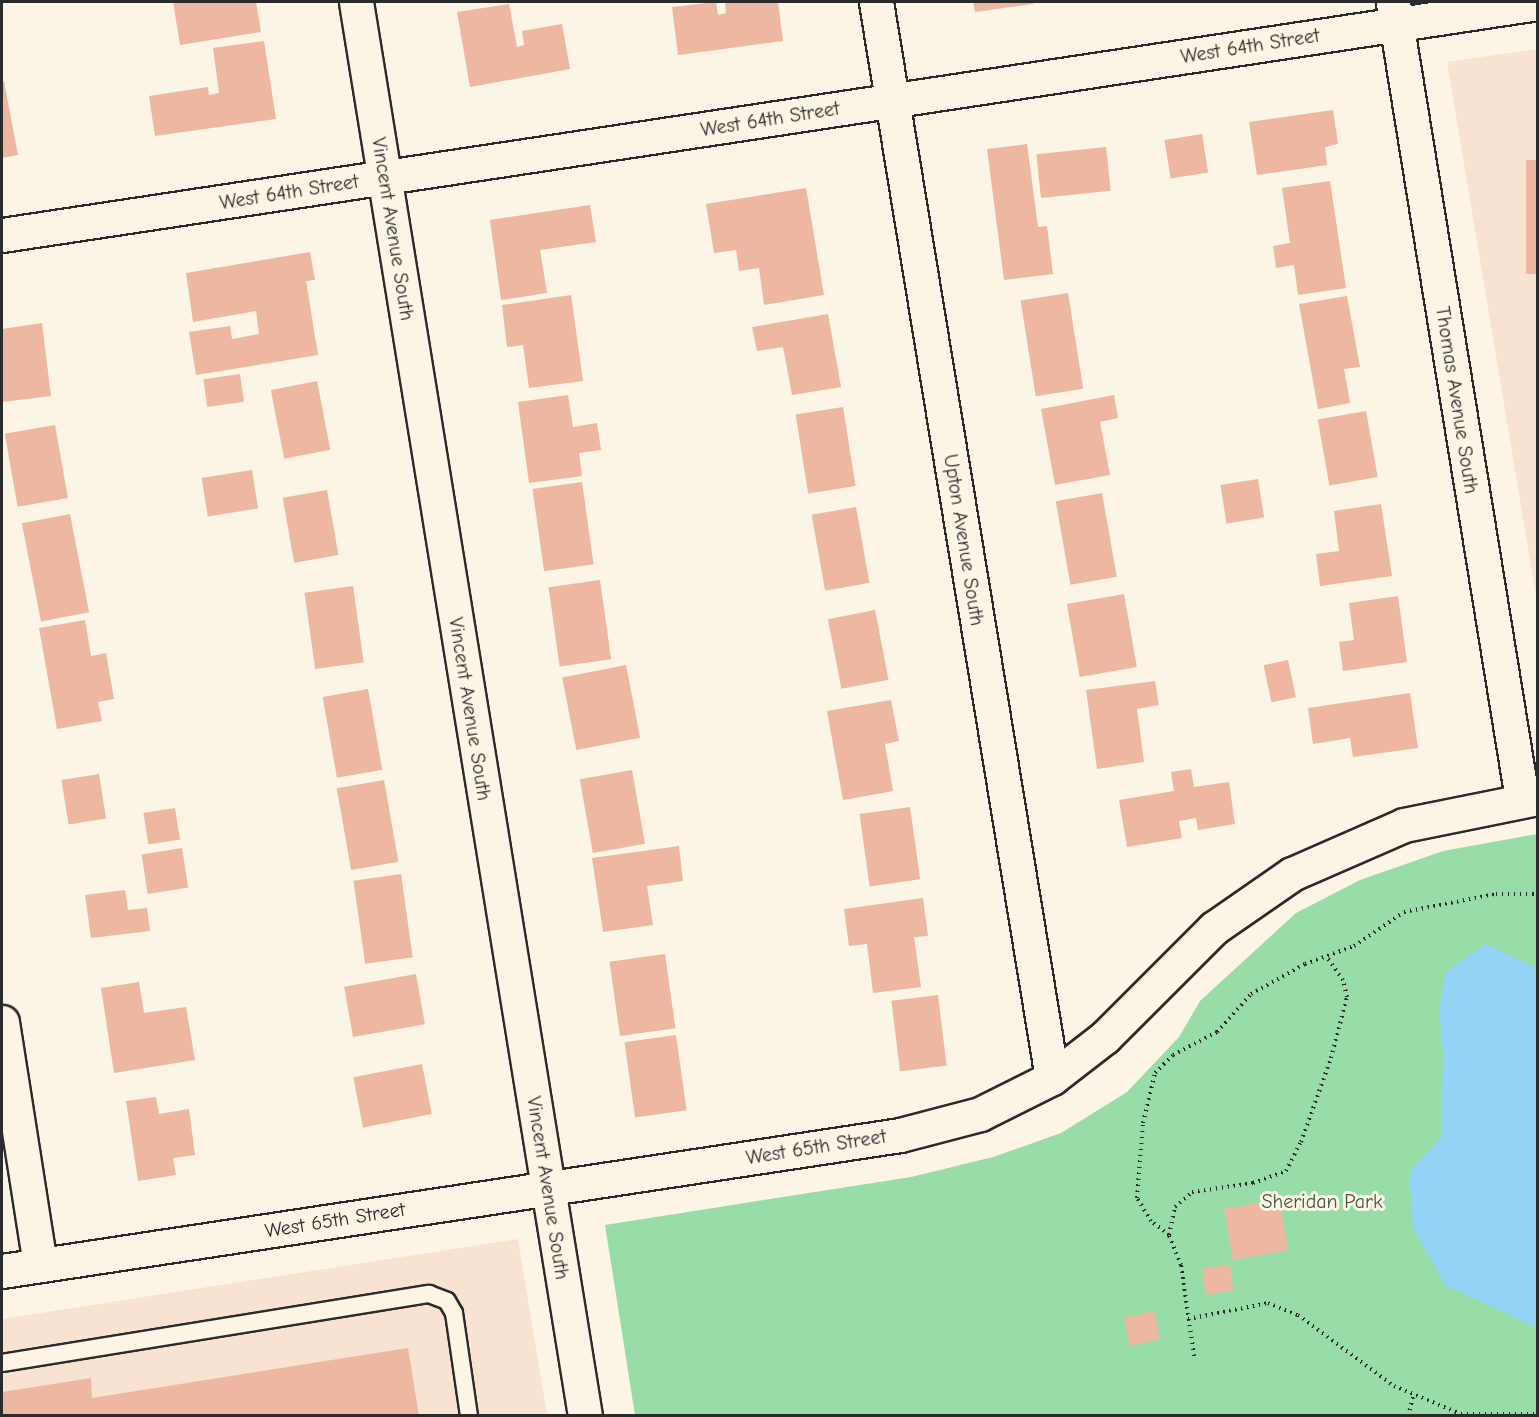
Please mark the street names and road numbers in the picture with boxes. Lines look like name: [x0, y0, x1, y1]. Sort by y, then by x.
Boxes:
street label: West 64th Street: [1179, 23, 1321, 69]
street label: West 64th Street: [699, 96, 841, 142]
street label: Vincent Avenue South: [367, 136, 419, 322]
street label: West 64th Street: [218, 169, 360, 215]
street label: Thomas Avenue South: [1430, 305, 1484, 495]
street label: Upton Avenue South: [939, 452, 989, 628]
street label: Vincent Avenue South: [444, 616, 496, 802]
street label: Vincent Avenue South: [522, 1095, 574, 1281]
street label: West 65th Street: [744, 1124, 888, 1170]
street label: West 65th Street: [263, 1197, 407, 1243]

